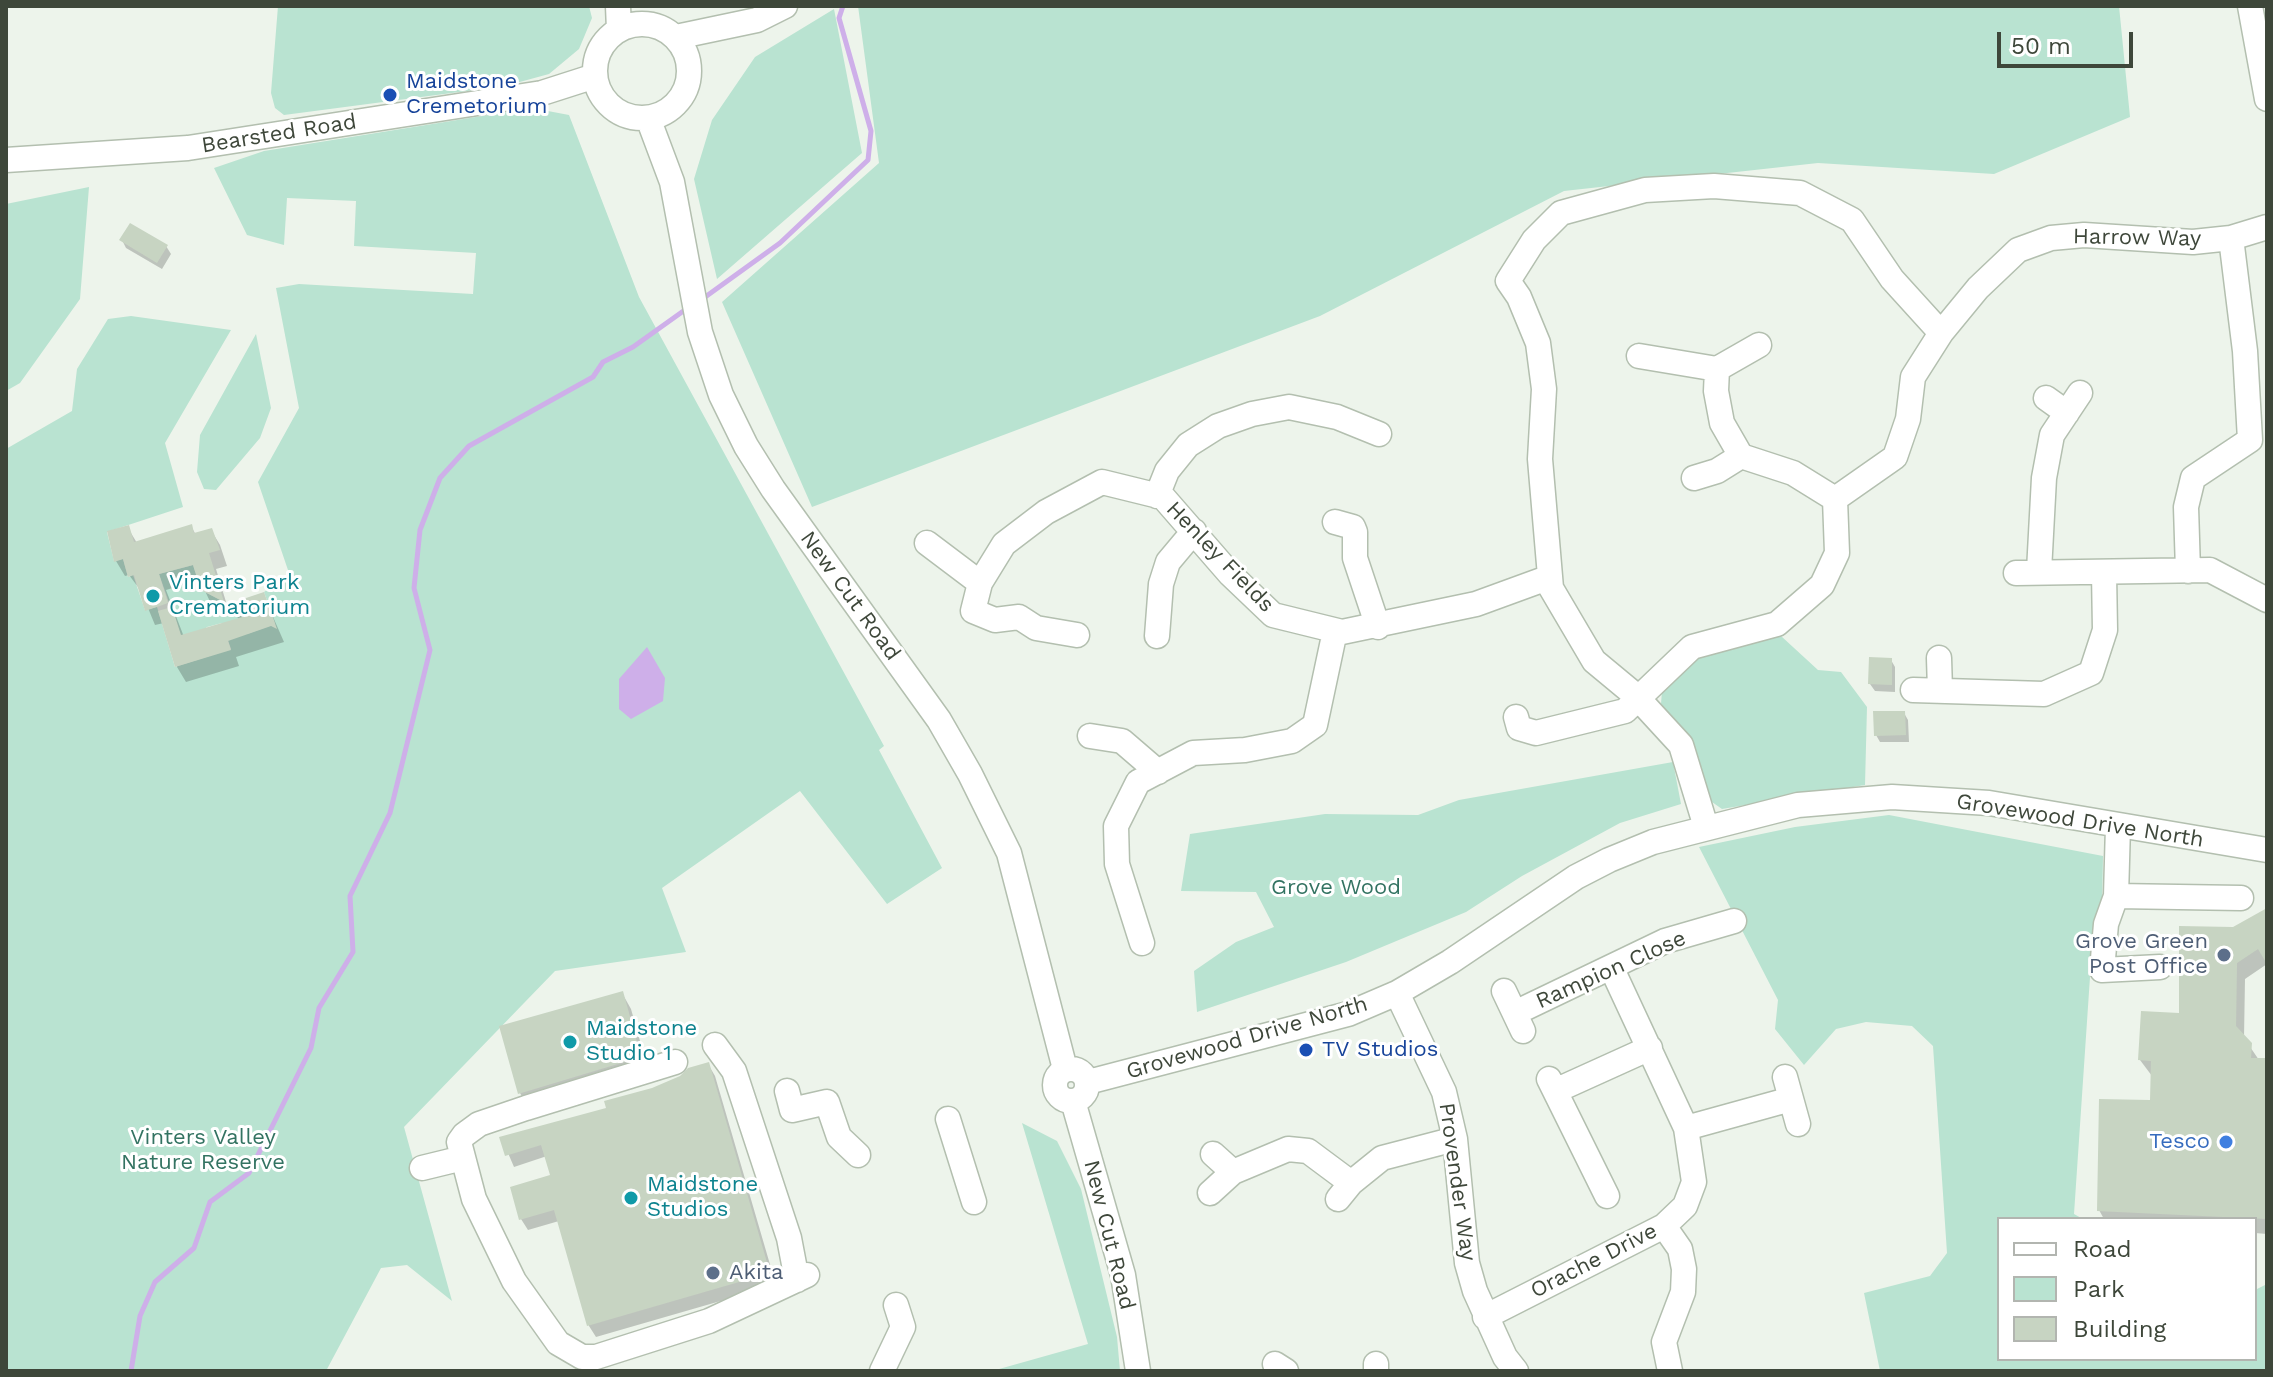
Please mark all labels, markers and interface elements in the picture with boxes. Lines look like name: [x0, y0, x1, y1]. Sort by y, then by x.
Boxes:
scale bar: [2001, 16, 2137, 66]
text: 50 m: [2011, 32, 2071, 60]
place label: Maidstone Cremetorium: [406, 69, 548, 120]
marker: Maidstone Cremetorium: [381, 86, 399, 104]
street label: Bearsted Road: [200, 109, 358, 159]
street label: Harrow Way: [2073, 224, 2201, 252]
street label: Henley Fields: [1160, 496, 1280, 618]
street label: New Cut Road: [794, 526, 906, 666]
place label: Vinters Park Crematorium: [169, 570, 310, 622]
marker: Vinters Park Crematorium: [144, 587, 162, 605]
street label: Grovewood Drive North: [1955, 788, 2205, 854]
park label: Grove Wood: [1271, 875, 1401, 901]
street label: Rampion Close: [1532, 925, 1690, 1015]
place label: Grove Green Post Office: [2075, 929, 2208, 980]
marker: Grove Green Post Office: [2215, 946, 2233, 964]
street label: Grovewood Drive North: [1123, 991, 1371, 1085]
place label: Maidstone Studio 1: [586, 1016, 697, 1068]
marker: Maidstone Studio 1: [561, 1033, 579, 1051]
place label: TV Studios: [1322, 1037, 1438, 1063]
marker: TV Studios: [1297, 1041, 1315, 1059]
street label: Provender Way: [1433, 1101, 1481, 1263]
park label: Vinters Valley Nature Reserve: [121, 1125, 285, 1176]
place label: Tesco: [2149, 1129, 2210, 1155]
marker: Tesco: [2217, 1133, 2235, 1151]
street label: New Cut Road: [1078, 1157, 1140, 1313]
place label: Maidstone Studios: [647, 1172, 758, 1224]
marker: Maidstone Studios: [622, 1189, 640, 1207]
legend: [1997, 1217, 2257, 1361]
street label: Orache Drive: [1526, 1218, 1662, 1304]
text: Road: [2073, 1235, 2132, 1263]
place label: Akita: [729, 1260, 784, 1286]
marker: Akita: [704, 1264, 722, 1282]
text: Park: [2073, 1275, 2125, 1303]
text: Building: [2073, 1315, 2166, 1343]

